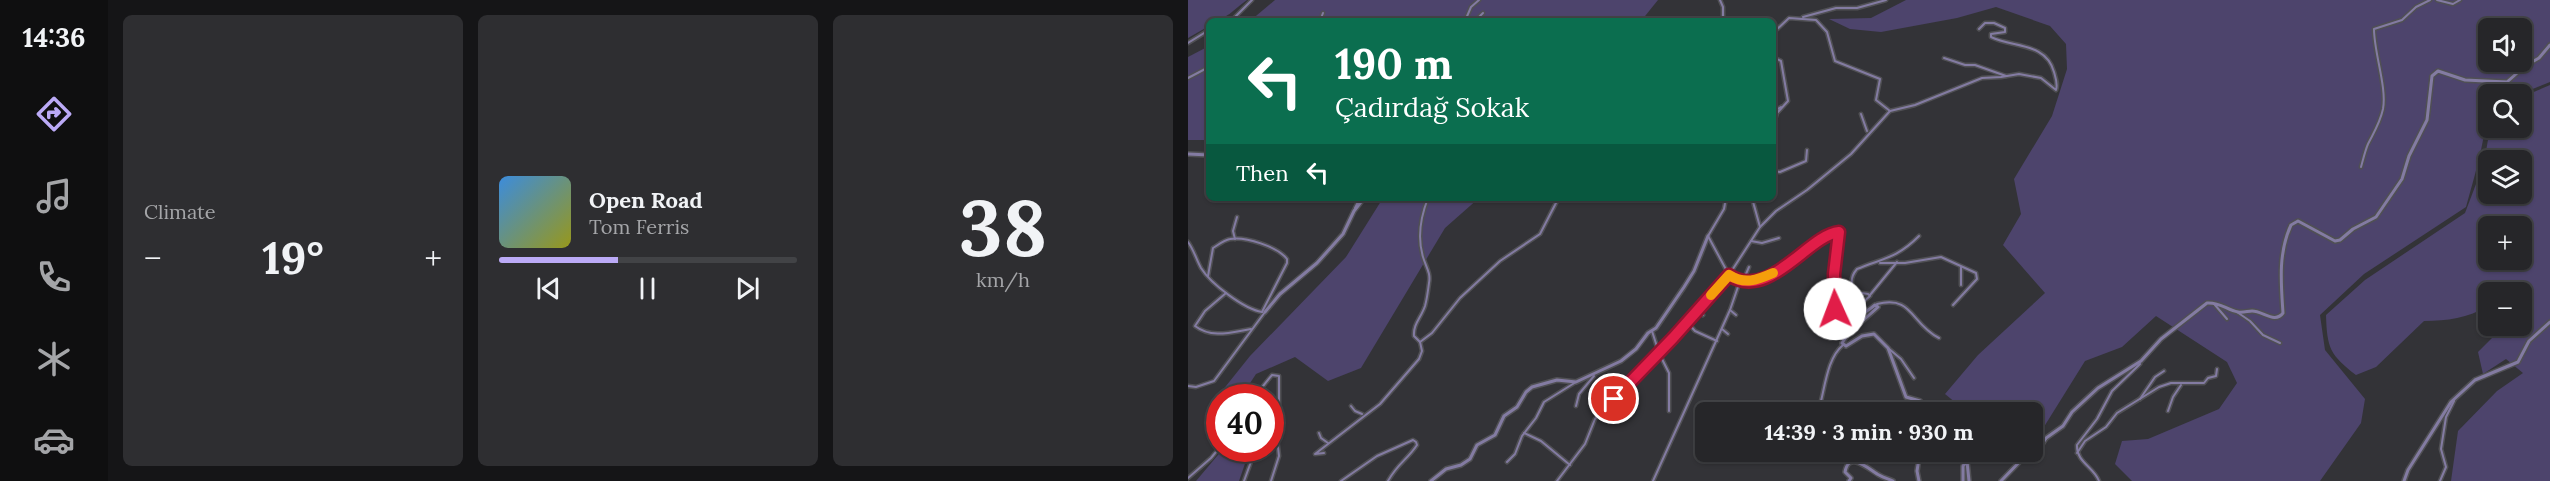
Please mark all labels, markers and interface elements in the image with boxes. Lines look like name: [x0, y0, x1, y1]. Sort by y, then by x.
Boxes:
map controls: [2478, 18, 2532, 336]
button: sound: [2478, 18, 2532, 72]
text: 14:36: [22, 20, 86, 54]
text: 190 m: [1335, 37, 1453, 91]
icon: left: [1236, 42, 1314, 120]
button: search: [2478, 84, 2532, 138]
text: Çadırdağ Sokak: [1335, 90, 1529, 124]
icon: directions: [33, 93, 75, 135]
button: layers: [2478, 150, 2532, 204]
icon: left: [1301, 156, 1334, 189]
text: Then: [1236, 159, 1289, 187]
icon: music: [33, 175, 75, 217]
text: 38: [959, 178, 1047, 277]
text: Open Road: [589, 186, 703, 214]
text: Climate: [144, 199, 216, 224]
text: Tom Ferris: [589, 214, 689, 239]
button: +: [2478, 216, 2532, 270]
text: 19°: [262, 229, 324, 286]
text: −: [144, 237, 162, 279]
text: +: [424, 237, 442, 279]
icon: phone: [33, 256, 75, 298]
text: km/h: [976, 267, 1030, 292]
icon: previous: [532, 272, 565, 305]
icon: pause: [631, 272, 664, 305]
icon: next: [731, 272, 764, 305]
position arrow: [1803, 277, 1867, 341]
button: −: [2478, 282, 2532, 336]
icon: climate: [33, 338, 75, 380]
pin: [1588, 373, 1639, 424]
icon: arrive: [1597, 382, 1630, 415]
speed limit sign: 40: [1206, 384, 1284, 462]
text: 14:39 · 3 min · 930 m: [1764, 418, 1974, 446]
icon: car: [33, 419, 75, 461]

